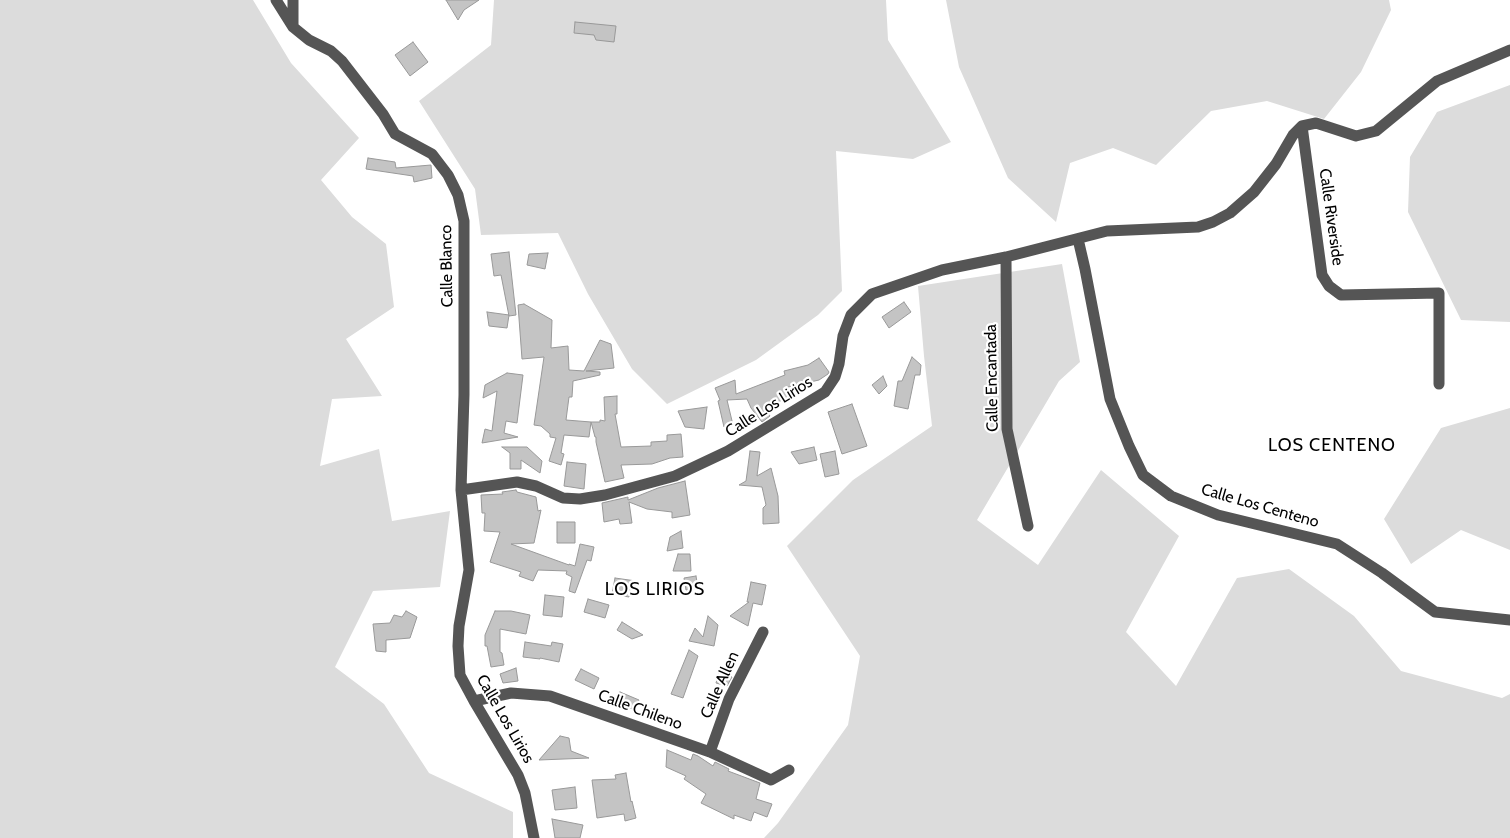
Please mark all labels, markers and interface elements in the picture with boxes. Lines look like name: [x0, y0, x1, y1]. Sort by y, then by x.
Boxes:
street label: Calle Riverside: [1315, 167, 1347, 267]
street label: Calle Blanco: [437, 225, 457, 307]
street label: Calle Encantada: [981, 324, 1003, 432]
street label: Calle Los Lirios: [722, 373, 816, 441]
district label: LOS CENTENO: [1267, 435, 1397, 457]
street label: Calle Los Centeno: [1199, 480, 1321, 532]
district label: LOS LIRIOS: [604, 579, 706, 601]
street label: Calle Allen: [697, 649, 743, 721]
street label: Calle Los Lirios: [472, 671, 538, 767]
street label: Calle Chileno: [595, 686, 685, 734]

